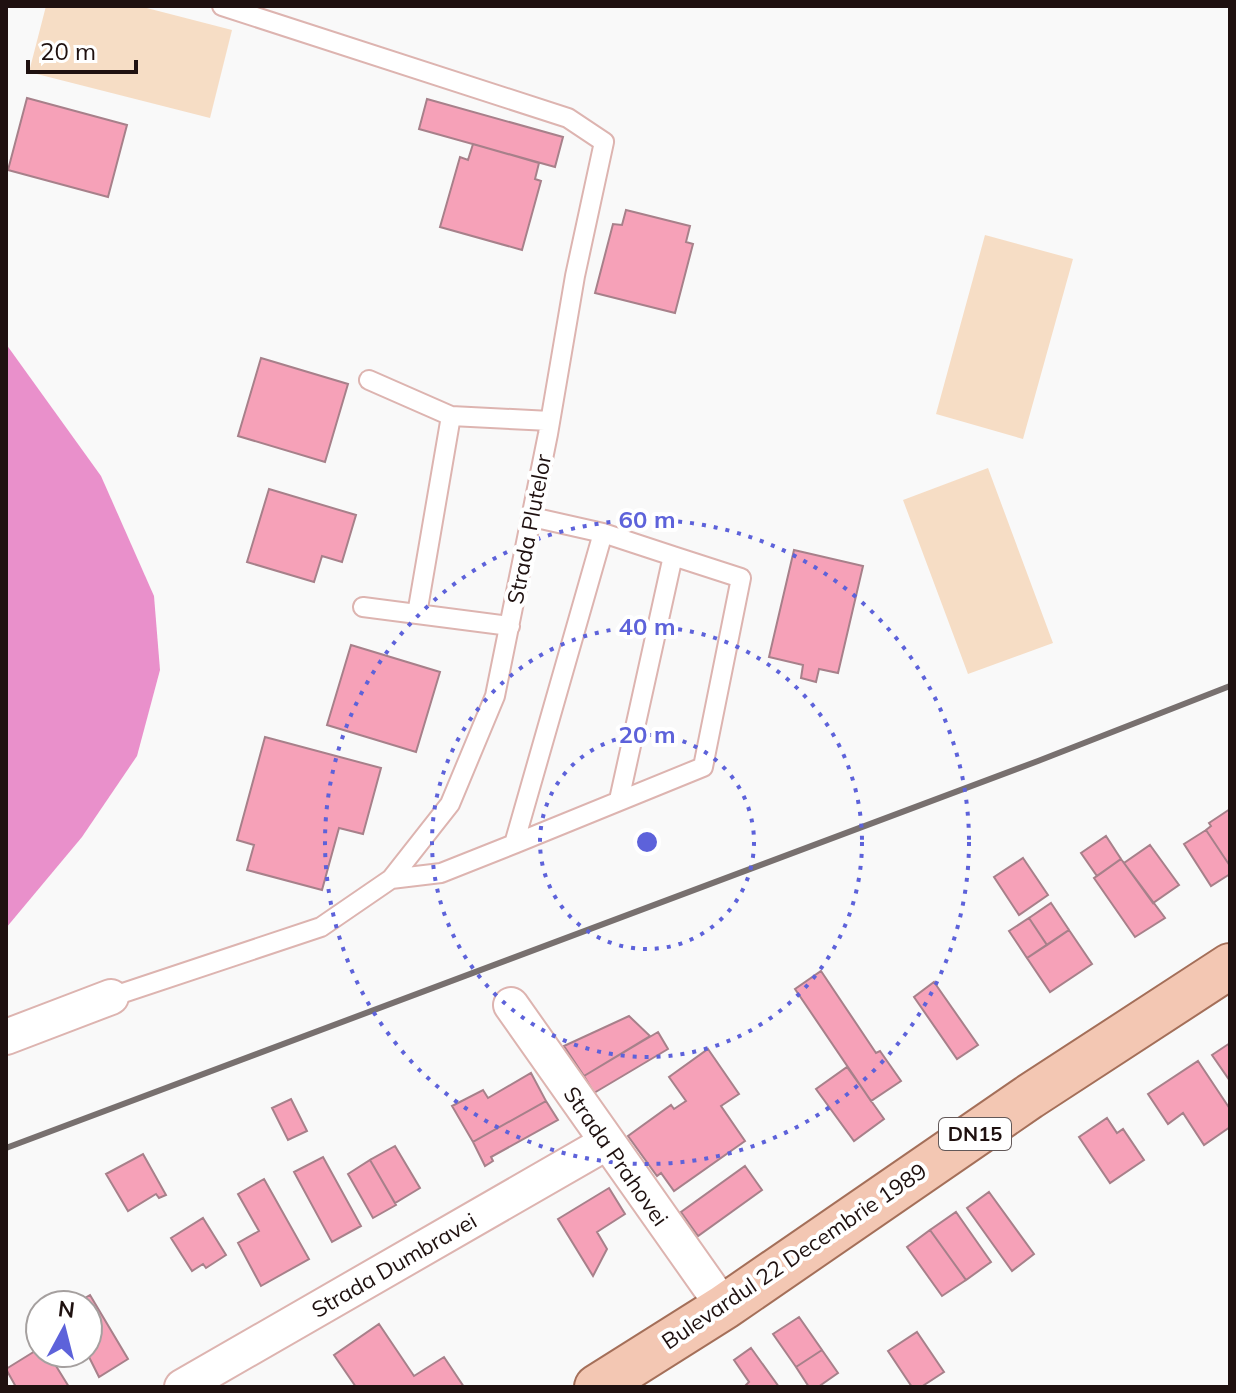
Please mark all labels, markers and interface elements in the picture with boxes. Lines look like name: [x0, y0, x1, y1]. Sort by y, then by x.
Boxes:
scale bar: [28, 24, 136, 74]
text: 20 m: [40, 36, 96, 66]
street label: Strada Plutelor: [501, 452, 557, 606]
text: 60 m: [619, 504, 675, 534]
text: 40 m: [619, 611, 675, 641]
text: 20 m: [619, 719, 675, 749]
centre of rings: [633, 828, 661, 856]
street label: Strada Prahovei: [558, 1081, 674, 1231]
road number: DN15: [939, 1118, 1011, 1150]
street label: Bulevardul 22 Decembrie 1989: [656, 1157, 932, 1355]
street label: Strada Dumbravei: [306, 1206, 482, 1324]
north arrow: [24, 1289, 104, 1369]
text: N: [56, 1294, 76, 1324]

